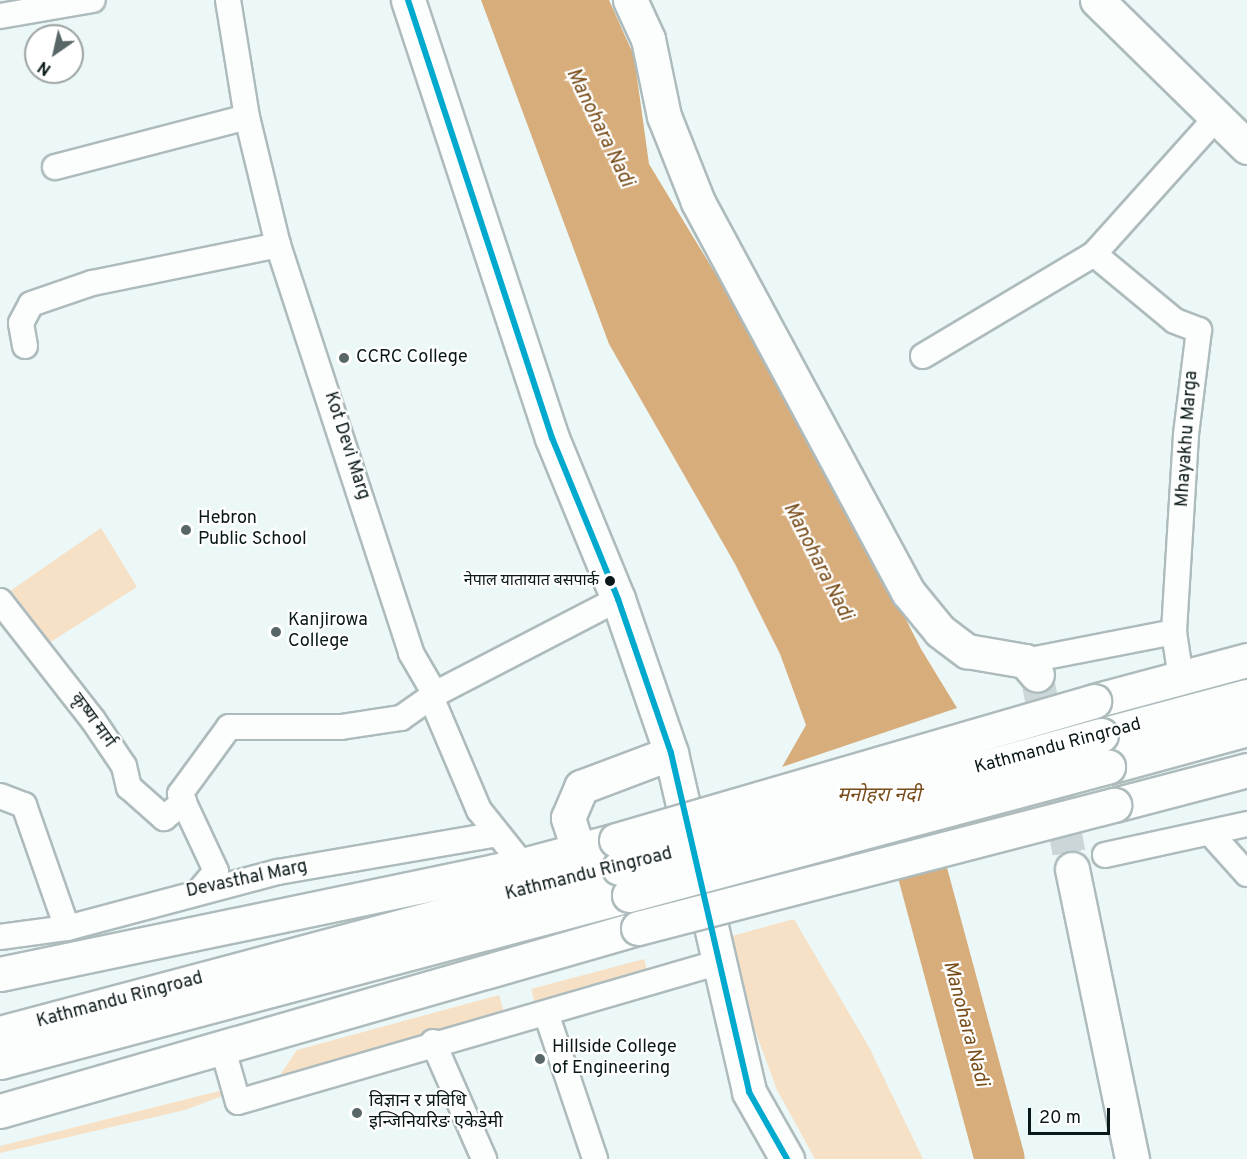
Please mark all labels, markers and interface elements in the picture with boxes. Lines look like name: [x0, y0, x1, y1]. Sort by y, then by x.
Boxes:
north arrow: [24, 24, 84, 84]
text: N: [35, 56, 55, 79]
water label: Manohara Nadi: [560, 65, 638, 191]
place label: CCRC College: [356, 347, 468, 369]
marker: CCRC College: [337, 351, 351, 365]
street label: Mhayakhu Marga: [1172, 370, 1204, 508]
street label: Kot Devi Marg: [318, 389, 374, 503]
water label: Manohara Nadi: [777, 499, 857, 625]
place label: Hebron Public School: [198, 509, 307, 552]
marker: Hebron Public School: [179, 523, 193, 537]
place label: नेपाल यातायात बसपार्क: [464, 571, 599, 591]
marker: नेपाल यातायात बसपार्क: [604, 575, 616, 587]
place label: Kanjirowa College: [288, 611, 368, 654]
marker: Kanjirowa College: [269, 625, 283, 639]
street label: कृष्ण मार्ग: [65, 689, 119, 753]
street label: Kathmandu Ringroad: [972, 714, 1144, 780]
water label: मनोहरा नदी: [837, 784, 921, 808]
street label: Kathmandu Ringroad: [503, 844, 675, 906]
street label: Devasthal Marg: [184, 857, 310, 903]
water label: Manohara Nadi: [937, 958, 993, 1090]
street label: Kathmandu Ringroad: [34, 968, 206, 1034]
place label: Hillside College of Engineering: [552, 1038, 677, 1080]
marker: Hillside College of Engineering: [533, 1052, 547, 1066]
place label: विज्ञान र प्रविधि इन्जिनियरिङ एकेडेमी: [369, 1092, 503, 1134]
scale bar: [1031, 1096, 1114, 1134]
marker: विज्ञान र प्रविधि इन्जिनियरिङ एकेडेमी: [350, 1106, 364, 1120]
text: 20 m: [1039, 1107, 1081, 1130]

